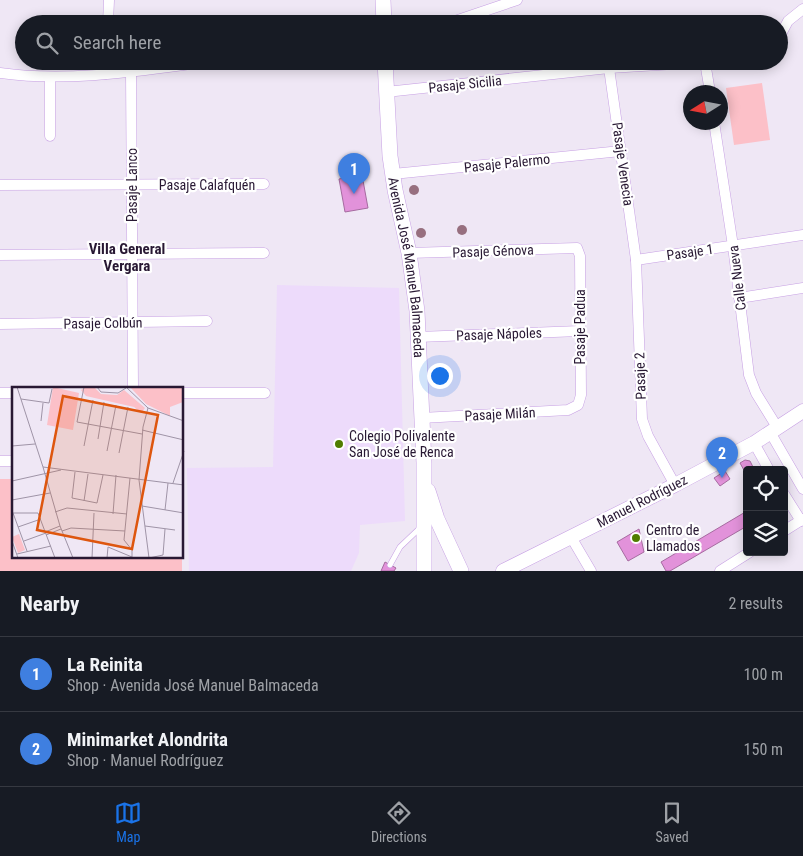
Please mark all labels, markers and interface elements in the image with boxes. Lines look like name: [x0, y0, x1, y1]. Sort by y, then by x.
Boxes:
search box: [15, 15, 788, 70]
icon: search: [33, 29, 61, 57]
text: Search here: [73, 31, 161, 54]
street label: Pasaje Sicilia: [428, 72, 502, 96]
north arrow: [683, 85, 728, 130]
street label: Pasaje Venecia: [609, 121, 637, 207]
street label: Pasaje Lanco: [124, 148, 140, 222]
street label: Pasaje Palermo: [463, 151, 551, 175]
pin: 1: [338, 153, 370, 194]
street label: Avenida José Manuel Balmaceda: [385, 176, 427, 358]
street label: Pasaje Calafquén: [159, 177, 255, 193]
district label: Villa General Vergara: [89, 240, 165, 275]
street label: Pasaje 1: [665, 241, 715, 263]
street label: Pasaje Génova: [452, 242, 534, 260]
street label: Calle Nueva: [725, 245, 749, 311]
street label: Pasaje Padua: [572, 289, 588, 365]
street label: Pasaje Colbún: [63, 314, 143, 332]
street label: Pasaje Nápoles: [456, 325, 542, 343]
street label: Pasaje 2: [631, 352, 649, 400]
your location: [427, 363, 453, 389]
inset map: [12, 387, 184, 558]
street label: Pasaje Milán: [464, 404, 536, 424]
place label: Colegio Polivalente San José de Renca: [349, 428, 456, 460]
pin: 2: [706, 437, 738, 478]
marker: Colegio Polivalente San José de Renca: [333, 438, 345, 450]
map controls: [743, 466, 788, 556]
button: locate: [743, 466, 788, 511]
street label: Manuel Rodríguez: [594, 471, 690, 531]
button: layers: [743, 511, 788, 556]
place label: Centro de Llamados: [646, 522, 700, 554]
marker: Centro de Llamados: [630, 532, 642, 544]
text: Nearby: [20, 592, 79, 616]
text: 2 results: [728, 594, 783, 613]
text: La Reinita: [67, 653, 143, 676]
text: 1: [32, 665, 40, 684]
text: 100 m: [744, 665, 783, 684]
text: Shop · Avenida José Manuel Balmaceda: [67, 676, 319, 695]
text: Minimarket Alondrita: [67, 728, 228, 751]
text: 2: [32, 740, 40, 759]
text: 150 m: [744, 740, 783, 759]
text: Shop · Manuel Rodríguez: [67, 751, 224, 770]
tab: Map: [114, 799, 142, 845]
tab: Directions: [371, 799, 427, 845]
tab: Saved: [655, 799, 689, 845]

